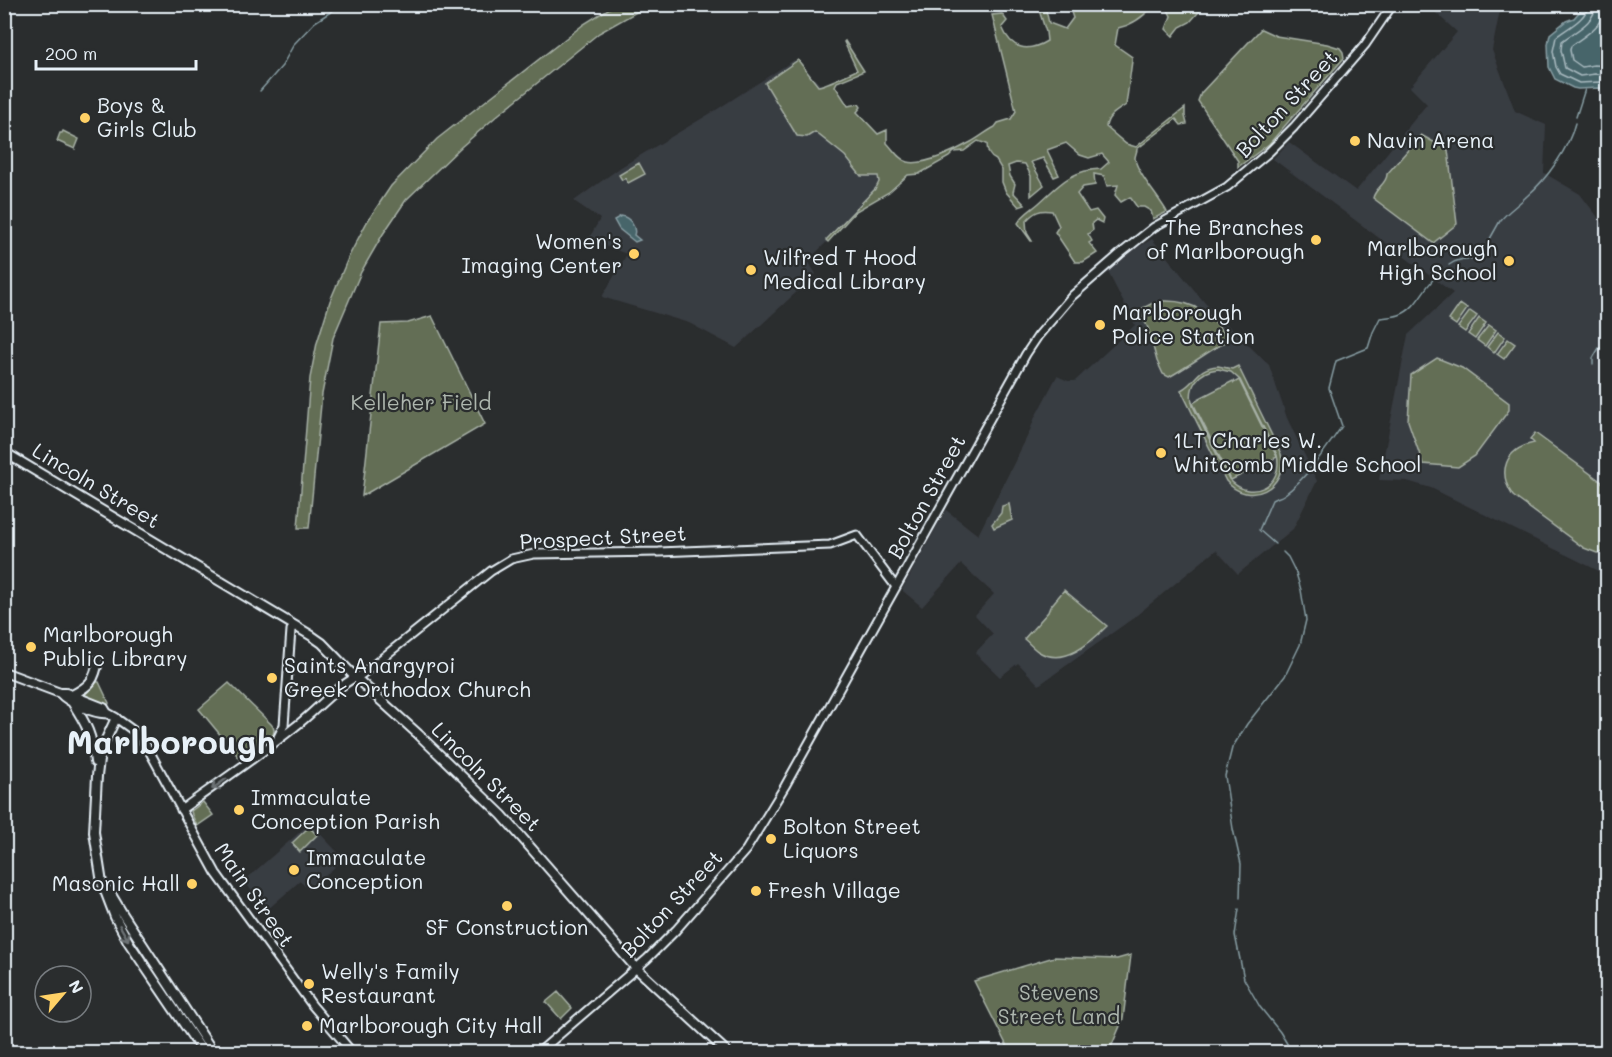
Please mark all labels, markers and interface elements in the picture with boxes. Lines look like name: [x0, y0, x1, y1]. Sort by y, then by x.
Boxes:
scale bar: [36, 33, 196, 71]
text: 200 m: [45, 41, 97, 65]
street label: Bolton Street: [1229, 43, 1343, 163]
place label: Boys & Girls Club: [97, 91, 197, 142]
marker: Boys & Girls Club: [78, 111, 92, 125]
place label: Navin Arena: [1367, 126, 1494, 153]
marker: Navin Arena: [1348, 134, 1362, 148]
place label: The Branches of Marlborough: [1147, 213, 1304, 264]
place label: Women's Imaging Center: [461, 227, 622, 278]
marker: The Branches of Marlborough: [1309, 233, 1323, 247]
place label: Marlborough High School: [1367, 234, 1497, 285]
place label: Wilfred T Hood Medical Library: [763, 243, 926, 294]
marker: Women's Imaging Center: [627, 247, 641, 261]
marker: Marlborough High School: [1502, 254, 1516, 268]
marker: Wilfred T Hood Medical Library: [744, 263, 758, 277]
place label: Marlborough Police Station: [1112, 298, 1255, 349]
marker: Marlborough Police Station: [1093, 318, 1107, 332]
park label: Kelleher Field: [350, 388, 492, 415]
place label: 1LT Charles W. Whitcomb Middle School: [1173, 426, 1422, 477]
street label: Bolton Street: [881, 430, 971, 563]
street label: Lincoln Street: [28, 436, 166, 533]
marker: 1LT Charles W. Whitcomb Middle School: [1154, 446, 1168, 460]
street label: Prospect Street: [519, 519, 687, 554]
place label: Marlborough Public Library: [43, 620, 187, 671]
marker: Marlborough Public Library: [24, 640, 38, 654]
place label: Saints Anargyroi Greek Orthodox Church: [284, 651, 531, 702]
marker: Saints Anargyroi Greek Orthodox Church: [265, 671, 279, 685]
street label: Lincoln Street: [426, 715, 548, 837]
district label: Marlborough: [66, 719, 276, 762]
one-way arrow: [212, 778, 228, 790]
place label: Immaculate Conception Parish: [251, 783, 440, 834]
marker: Immaculate Conception Parish: [232, 803, 246, 817]
place label: Bolton Street Liquors: [783, 812, 921, 863]
marker: Bolton Street Liquors: [764, 832, 778, 846]
street label: Main Street: [209, 837, 301, 952]
place label: Immaculate Conception: [306, 843, 426, 894]
street label: Bolton Street: [614, 843, 728, 963]
marker: Immaculate Conception: [287, 863, 301, 877]
place label: Masonic Hall: [52, 869, 180, 896]
place label: Fresh Village: [768, 876, 901, 903]
marker: Masonic Hall: [185, 877, 199, 891]
marker: Fresh Village: [749, 884, 763, 898]
marker: SF Construction: [500, 899, 514, 913]
place label: SF Construction: [426, 913, 588, 940]
one-way arrow: [118, 924, 130, 941]
place label: Welly's Family Restaurant: [321, 957, 460, 1008]
north arrow: [33, 964, 93, 1024]
text: N: [64, 976, 89, 997]
marker: Welly's Family Restaurant: [302, 977, 316, 991]
park label: Stevens Street Land: [998, 978, 1120, 1029]
place label: Marlborough City Hall: [319, 1011, 543, 1038]
marker: Marlborough City Hall: [300, 1019, 314, 1033]

